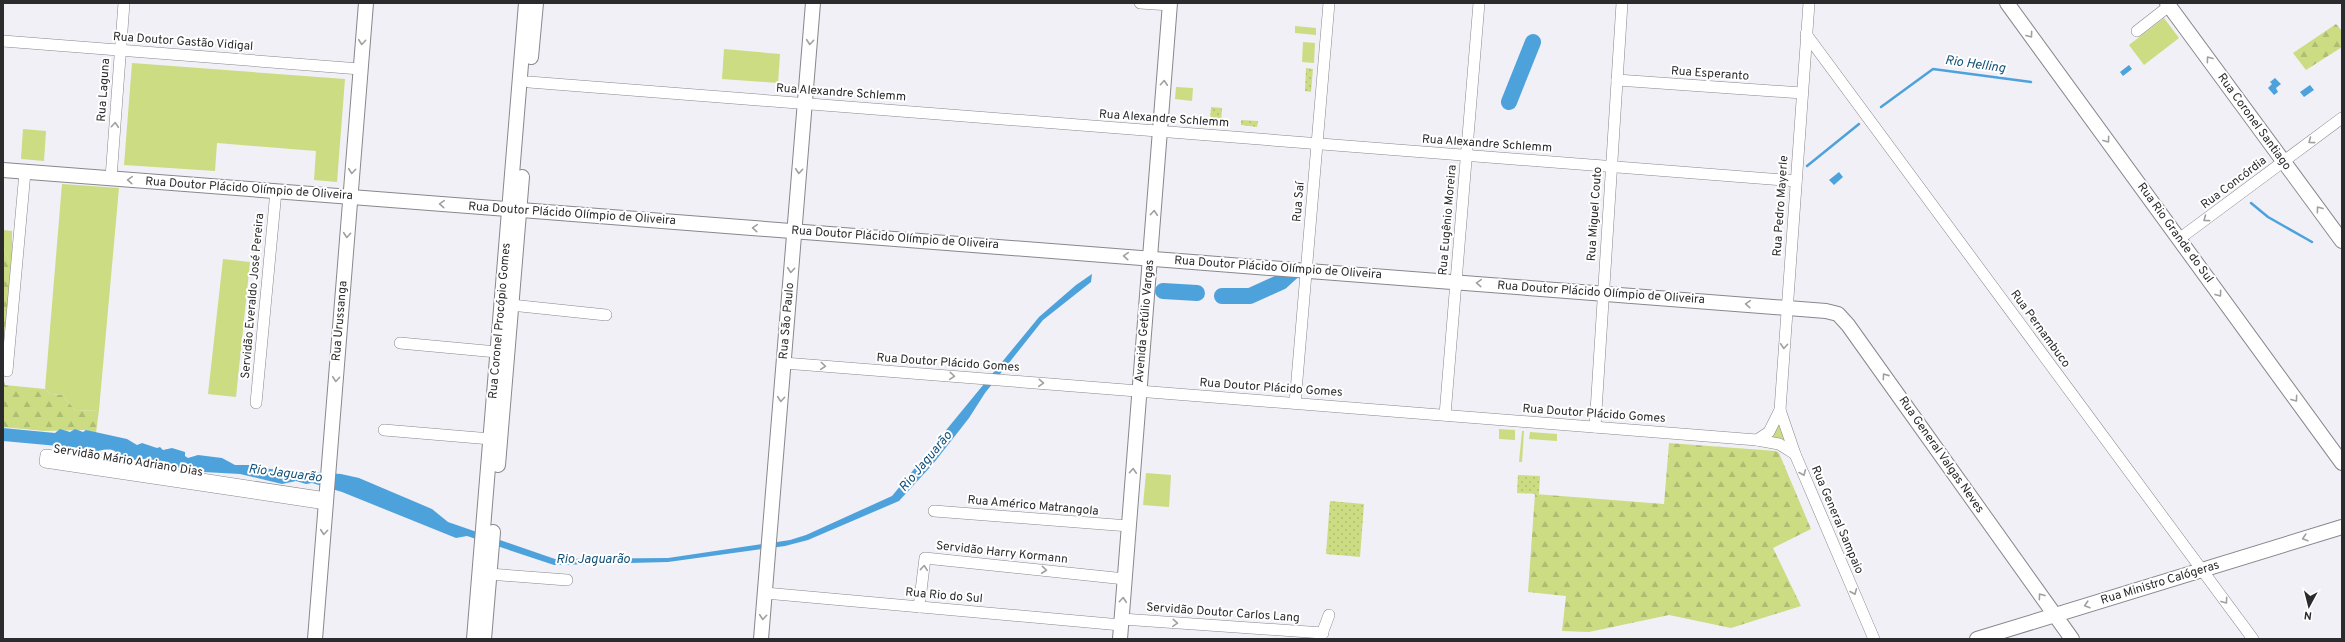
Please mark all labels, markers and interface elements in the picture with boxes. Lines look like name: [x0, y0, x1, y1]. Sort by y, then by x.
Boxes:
street label: Rua Doutor Gastão Vidigal: [112, 29, 254, 55]
one-way arrow: [2025, 30, 2032, 37]
one-way arrow: [358, 39, 367, 45]
one-way arrow: [805, 39, 814, 45]
water label: Rio Helling: [1944, 53, 2007, 77]
one-way arrow: [2206, 57, 2213, 64]
street label: Rua Laguna: [94, 58, 114, 122]
street label: Rua Esperanto: [1670, 63, 1750, 85]
street label: Rua Coronel Santiago: [2213, 70, 2295, 174]
street label: Rua Alexandre Schlemm: [775, 80, 907, 106]
one-way arrow: [1159, 80, 1168, 86]
street label: Rua Alexandre Schlemm: [1098, 106, 1230, 132]
one-way arrow: [110, 122, 119, 128]
street label: Rua Alexandre Schlemm: [1421, 131, 1553, 157]
one-way arrow: [2102, 135, 2109, 142]
one-way arrow: [2308, 137, 2315, 144]
street label: Rua Concórdia: [2198, 153, 2270, 213]
street label: Rua Pedro Mayerle: [1769, 155, 1793, 257]
street label: Rua Eugênio Moreira: [1435, 164, 1461, 276]
street label: Rua Miguel Couto: [1584, 166, 1606, 262]
one-way arrow: [348, 168, 357, 174]
one-way arrow: [795, 168, 804, 174]
street label: Rua Doutor Plácido Olímpio de Oliveira: [145, 174, 353, 204]
one-way arrow: [127, 175, 133, 184]
street label: Rua Saí: [1289, 180, 1309, 223]
street label: Rua Rio Grande do Sul: [2133, 180, 2217, 286]
one-way arrow: [439, 199, 445, 208]
street label: Rua Doutor Plácido Olímpio de Oliveira: [468, 199, 676, 229]
one-way arrow: [2317, 207, 2324, 214]
one-way arrow: [1149, 210, 1158, 216]
street label: Servidão Everaldo José Pereira: [238, 213, 268, 379]
one-way arrow: [2204, 214, 2211, 221]
one-way arrow: [752, 223, 758, 232]
street label: Rua Doutor Plácido Olímpio de Oliveira: [791, 223, 999, 253]
one-way arrow: [343, 232, 352, 238]
street label: Rua Coronel Procópio Gomes: [485, 242, 515, 400]
one-way arrow: [1123, 252, 1129, 261]
street label: Rua Doutor Plácido Olímpio de Oliveira: [1174, 253, 1382, 283]
street label: Avenida Getúlio Vargas: [1132, 259, 1158, 383]
one-way arrow: [787, 267, 796, 273]
street label: Rua Doutor Plácido Olímpio de Oliveira: [1497, 278, 1705, 308]
one-way arrow: [1476, 279, 1482, 288]
street label: Rua Urussanga: [328, 280, 352, 362]
street label: Rua São Paulo: [776, 282, 798, 360]
street label: Rua Pernambuco: [2006, 287, 2074, 371]
one-way arrow: [2214, 289, 2221, 296]
one-way arrow: [1745, 299, 1751, 308]
one-way arrow: [1780, 343, 1789, 349]
street label: Rua Doutor Plácido Gomes: [876, 350, 1020, 376]
one-way arrow: [820, 362, 826, 371]
one-way arrow: [949, 372, 955, 381]
one-way arrow: [1882, 373, 1890, 380]
street label: Rua Doutor Plácido Gomes: [1199, 375, 1343, 401]
one-way arrow: [331, 376, 340, 382]
one-way arrow: [1038, 379, 1044, 388]
street label: Rua General Valgas Neves: [1895, 393, 1987, 517]
one-way arrow: [2290, 394, 2297, 401]
one-way arrow: [776, 396, 785, 402]
street label: Rua Doutor Plácido Gomes: [1522, 401, 1666, 427]
water label: Rio Jaguarão: [896, 428, 956, 495]
street label: Servidão Mário Adriano Dias: [52, 441, 204, 481]
water label: Rio Jaguarão: [247, 462, 323, 486]
street label: Rua General Sampaio: [1807, 464, 1867, 577]
one-way arrow: [1129, 468, 1138, 474]
one-way arrow: [1798, 468, 1806, 476]
street label: Rua Américo Matrangola: [967, 492, 1099, 520]
one-way arrow: [319, 529, 328, 535]
one-way arrow: [2301, 533, 2308, 542]
street label: Servidão Harry Kormann: [935, 538, 1069, 568]
water label: Rio Jaguarão: [556, 552, 630, 568]
street label: Rua Ministro Calógeras: [2099, 557, 2221, 609]
one-way arrow: [919, 565, 928, 571]
one-way arrow: [1041, 566, 1047, 575]
street label: Rua Rio do Sul: [905, 585, 983, 607]
north arrow: [2289, 586, 2329, 626]
one-way arrow: [1850, 589, 1858, 596]
one-way arrow: [2039, 593, 2046, 600]
one-way arrow: [1119, 597, 1128, 603]
one-way arrow: [2220, 597, 2227, 604]
street label: Servidão Doutor Carlos Lang: [1146, 600, 1300, 626]
one-way arrow: [2084, 600, 2091, 609]
text: N: [2303, 608, 2313, 622]
one-way arrow: [759, 614, 768, 620]
one-way arrow: [1172, 619, 1178, 628]

